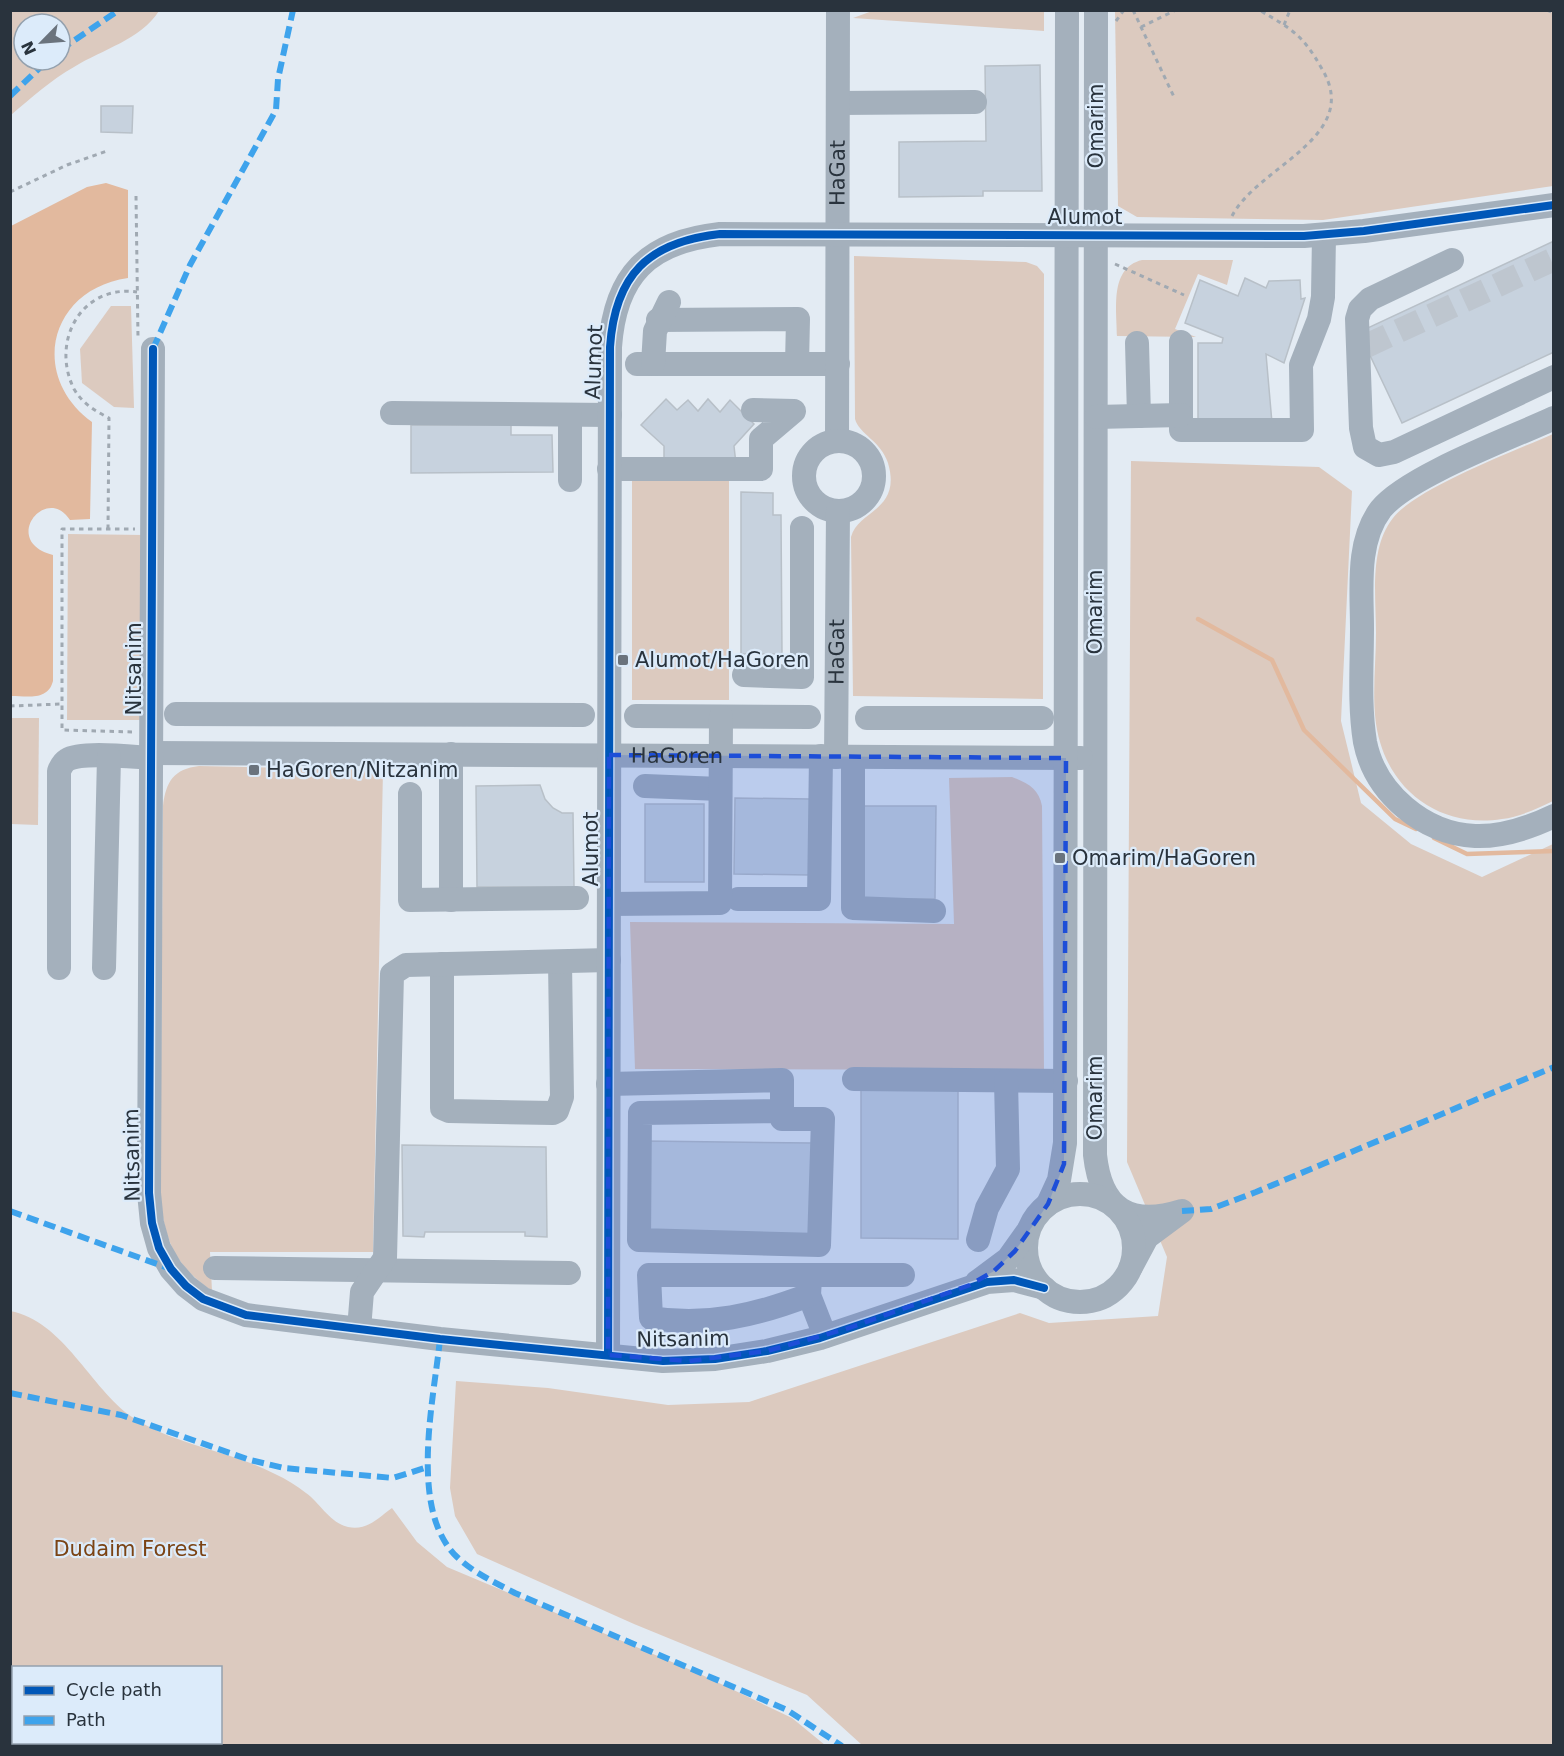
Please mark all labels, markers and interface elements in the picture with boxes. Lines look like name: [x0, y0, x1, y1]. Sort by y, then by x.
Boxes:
north arrow: [12, 12, 72, 72]
text: N: [17, 38, 40, 58]
street label: Omarim: [1084, 84, 1108, 168]
street label: HaGat: [826, 140, 850, 206]
street label: Alumot: [1047, 205, 1123, 229]
street label: Alumot: [581, 324, 607, 400]
street label: Omarim: [1083, 570, 1107, 654]
street label: HaGat: [825, 619, 849, 685]
street label: Nitsanim: [122, 622, 146, 716]
place label: Alumot/HaGoren: [635, 648, 809, 672]
marker: Alumot/HaGoren: [616, 653, 630, 667]
street label: HaGoren: [631, 744, 723, 768]
place label: HaGoren/Nitzanim: [266, 758, 459, 782]
marker: HaGoren/Nitzanim: [247, 763, 261, 777]
street label: Alumot: [579, 811, 603, 887]
place label: Omarim/HaGoren: [1072, 846, 1256, 870]
marker: Omarim/HaGoren: [1053, 851, 1067, 865]
street label: Omarim: [1083, 1056, 1107, 1140]
street label: Nitsanim: [119, 1108, 145, 1202]
street label: Nitsanim: [636, 1326, 730, 1352]
park label: Dudaim Forest: [53, 1537, 207, 1561]
legend: [12, 1666, 222, 1744]
text: Cycle path: [66, 1679, 162, 1700]
text: Path: [66, 1709, 106, 1730]

